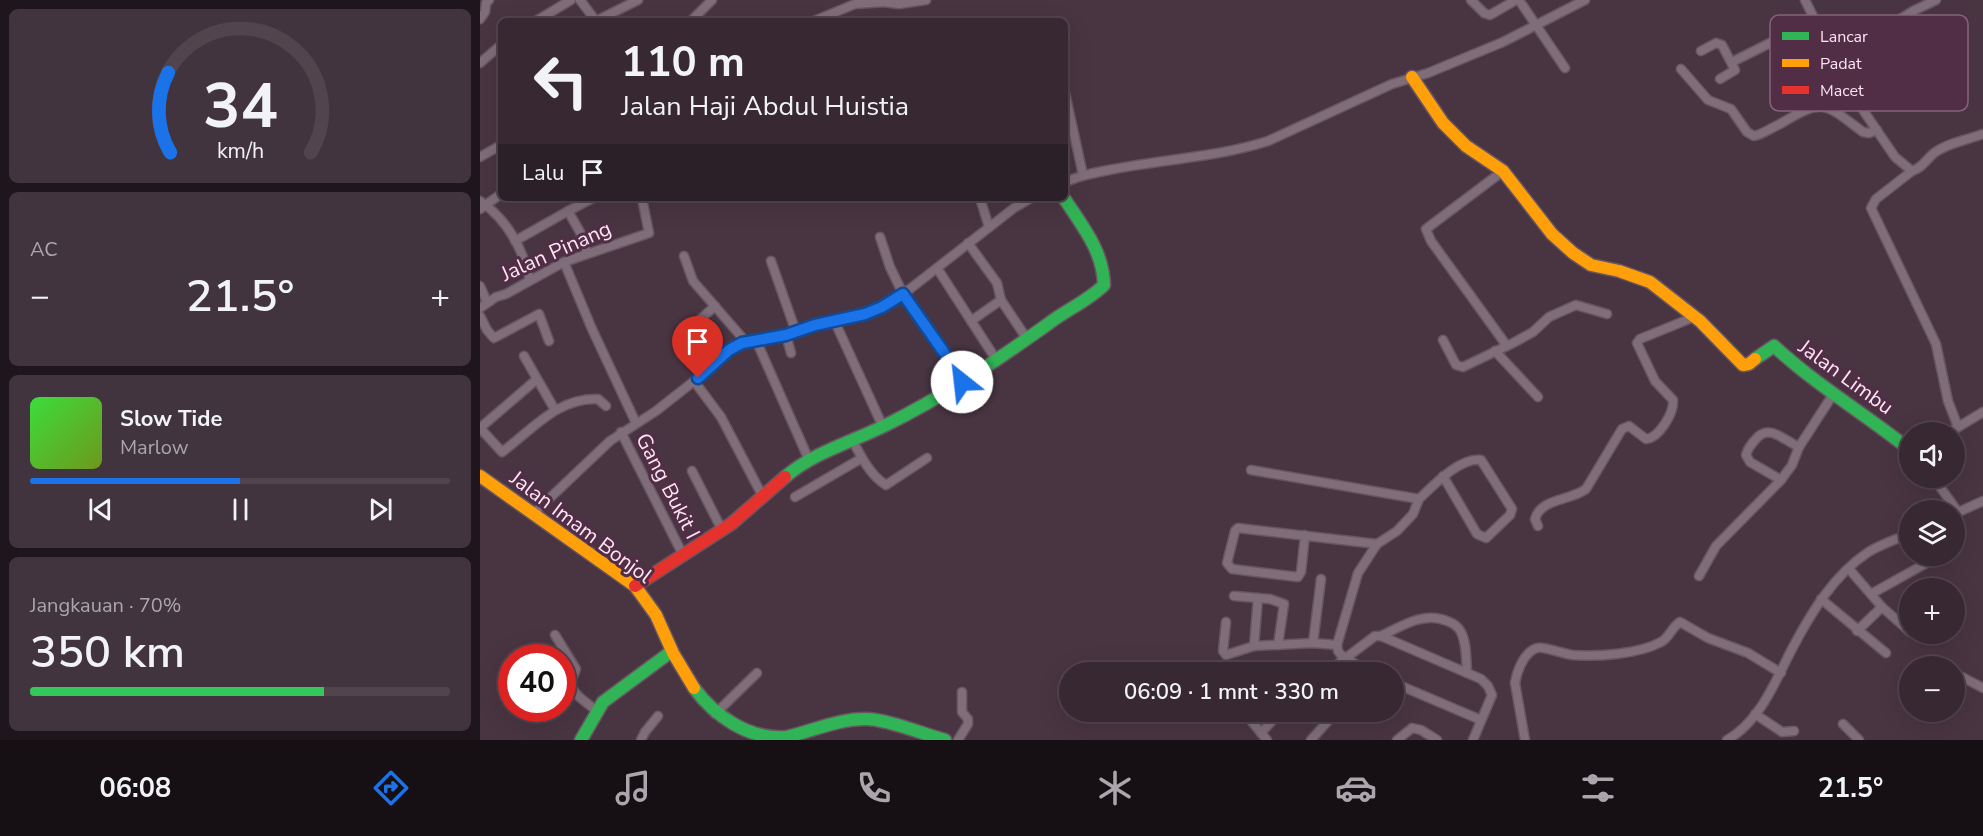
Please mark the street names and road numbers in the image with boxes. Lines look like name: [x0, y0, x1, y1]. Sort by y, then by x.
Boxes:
street label: Jalan Pinang: [495, 214, 616, 288]
street label: Jalan Limbu: [1792, 332, 1899, 421]
street label: Gang Bukit I: [629, 428, 707, 544]
street label: Jalan Imam Bonjol: [503, 464, 658, 590]

